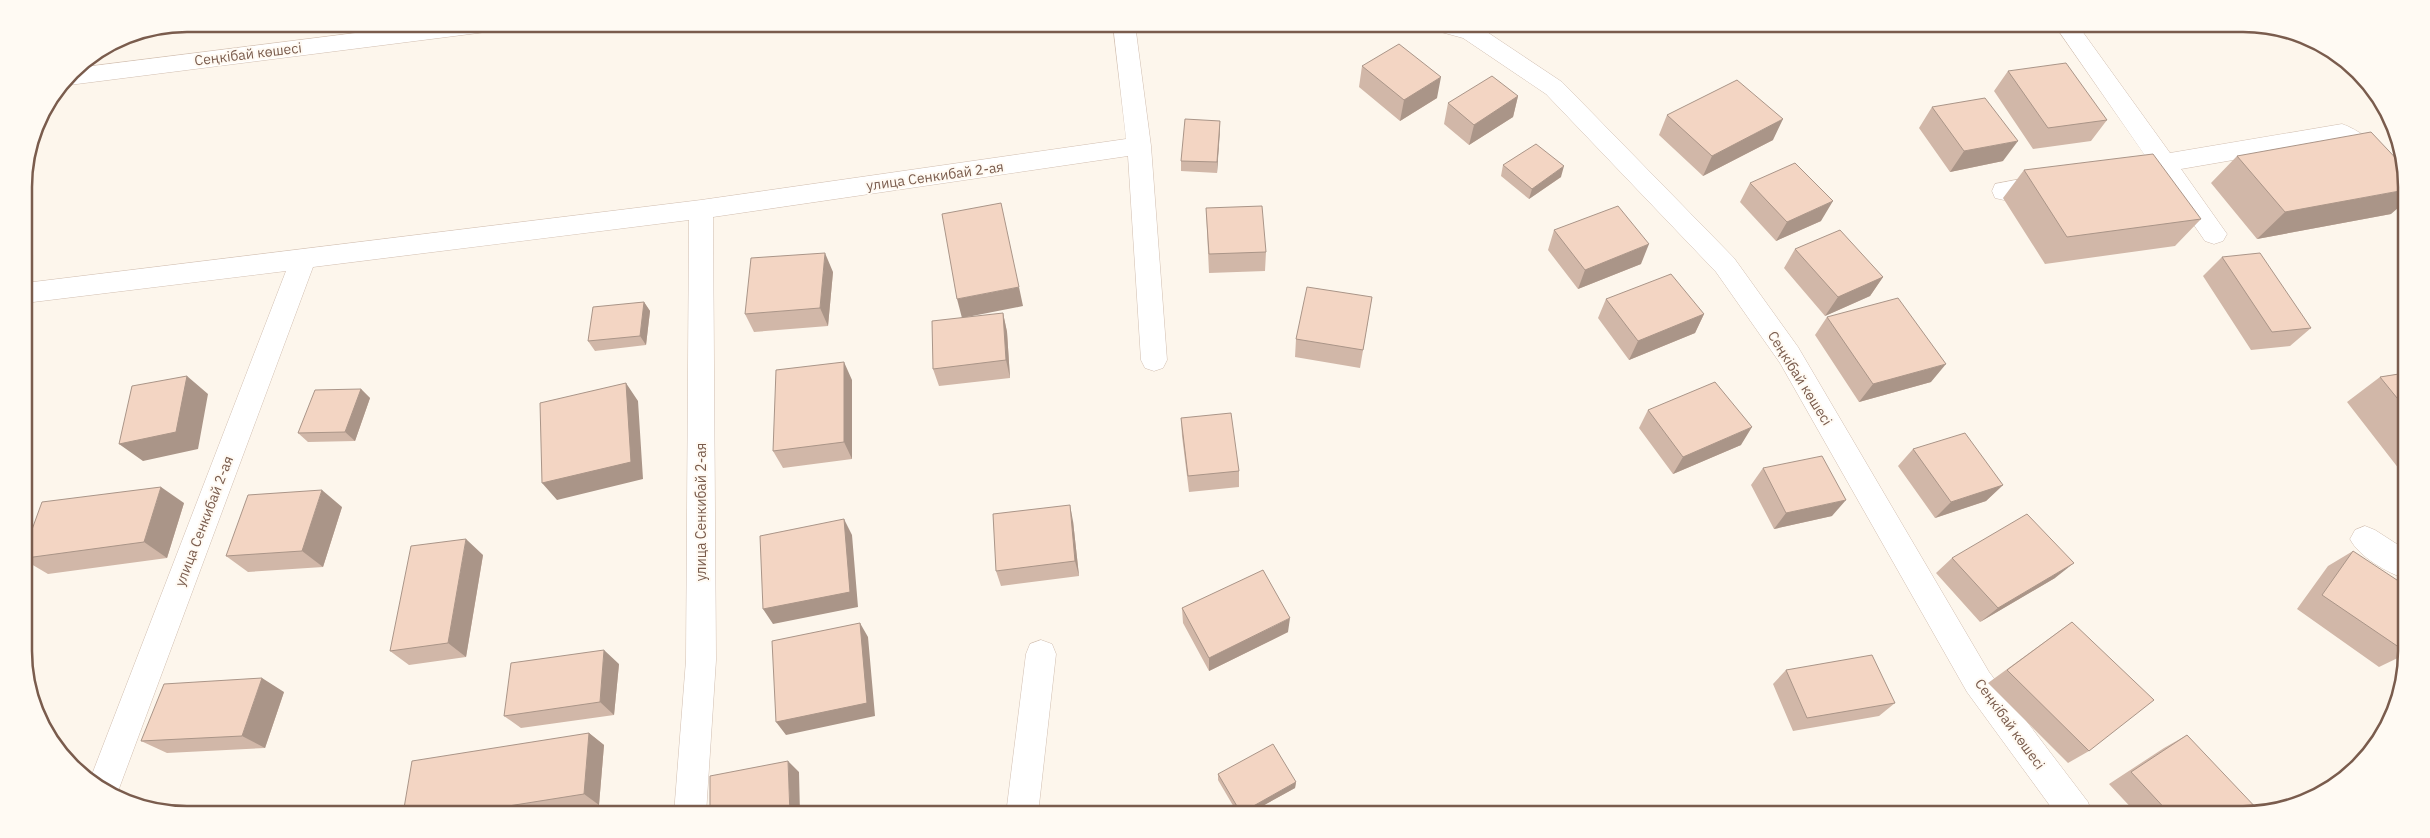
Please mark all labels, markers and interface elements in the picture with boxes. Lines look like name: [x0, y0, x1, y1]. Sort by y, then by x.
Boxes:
street label: Сеңкібай көшесі: [193, 38, 303, 70]
street label: улица Сенкибай 2-ая: [865, 157, 1005, 195]
street label: Сеңкібай көшесі: [1764, 328, 1836, 428]
street label: улица Сенкибай 2-ая: [692, 443, 710, 581]
street label: улица Сенкибай 2-ая: [171, 453, 237, 589]
street label: Сеңкібай көшесі: [1971, 675, 2049, 773]

